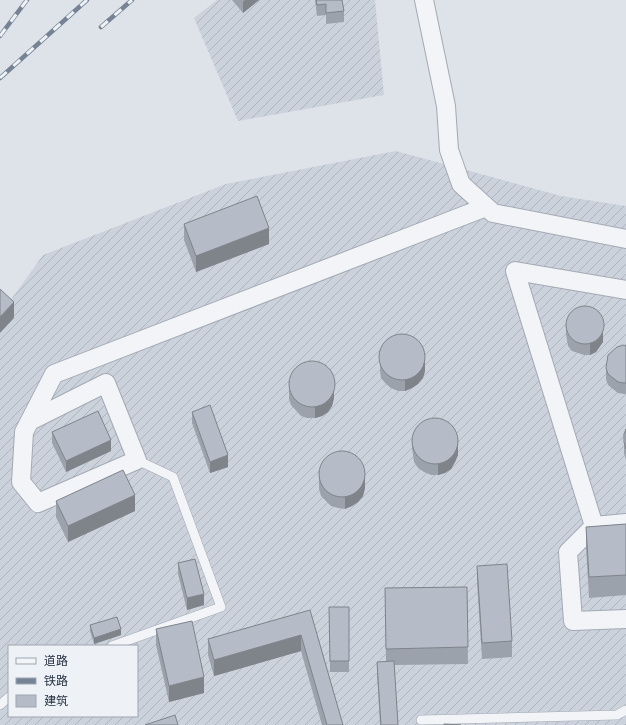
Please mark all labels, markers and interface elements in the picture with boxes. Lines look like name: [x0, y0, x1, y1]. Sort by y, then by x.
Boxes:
legend: [8, 645, 138, 717]
text: 道路: [44, 654, 68, 668]
text: 铁路: [44, 674, 68, 688]
text: 建筑: [44, 694, 68, 708]

